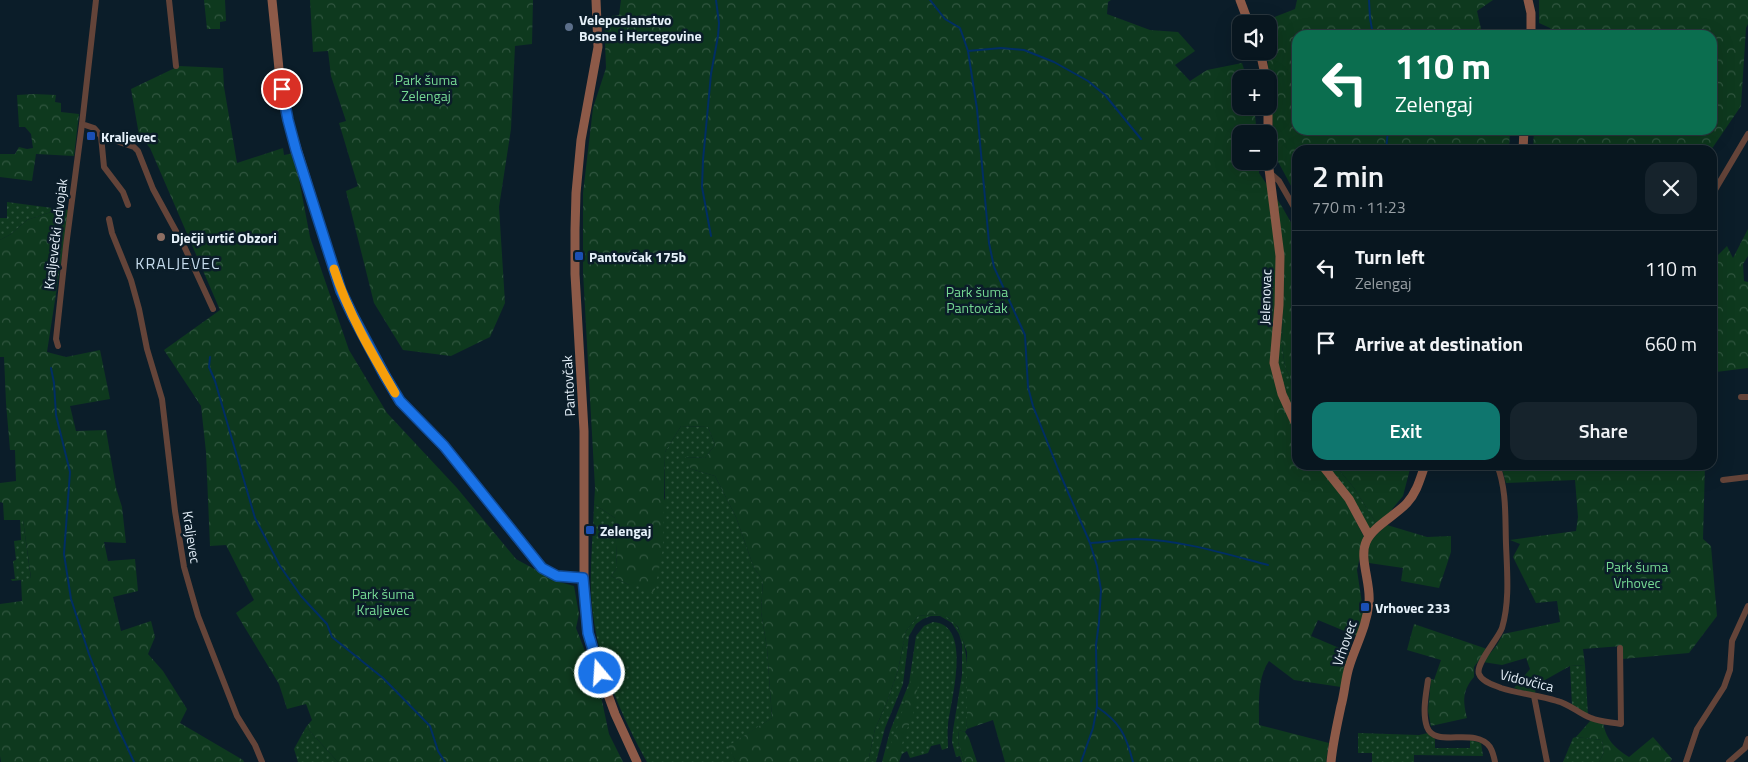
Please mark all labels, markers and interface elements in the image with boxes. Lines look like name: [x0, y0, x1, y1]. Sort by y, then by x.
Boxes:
place label: Veleposlanstvo Bosne i Hercegovine: [579, 9, 702, 46]
map controls: [1232, 15, 1277, 170]
button: sound: [1232, 15, 1277, 60]
marker: Veleposlanstvo Bosne i Hercegovine: [563, 21, 575, 33]
text: 110 m: [1395, 39, 1491, 93]
icon: left: [1312, 50, 1377, 115]
pin: [261, 68, 303, 110]
park label: Park šuma Zelengaj: [395, 69, 457, 106]
button: +: [1232, 70, 1277, 115]
icon: arrive: [268, 75, 296, 103]
text: Zelengaj: [1395, 87, 1473, 121]
button: −: [1232, 125, 1277, 170]
place label: Kraljevec: [101, 126, 156, 147]
marker: Kraljevec: [85, 130, 97, 142]
text: 2 min: [1312, 153, 1384, 199]
button: close: [1645, 162, 1697, 214]
street label: Kraljevečki odvojak: [38, 177, 72, 290]
text: 770 m · 11:23: [1312, 195, 1406, 219]
place label: Dječji vrtić Obzori: [171, 227, 277, 248]
marker: Dječji vrtić Obzori: [155, 231, 167, 243]
text: Turn left: [1355, 242, 1425, 271]
place label: Pantovčak 175b: [589, 246, 687, 267]
marker: Pantovčak 175b: [573, 250, 585, 262]
district label: KRALJEVEC: [135, 251, 221, 275]
icon: left: [1312, 254, 1340, 282]
text: 110 m: [1645, 254, 1697, 283]
street label: Jelenovac: [1254, 269, 1276, 325]
text: Zelengaj: [1355, 271, 1412, 295]
park label: Park šuma Pantovčak: [946, 281, 1008, 318]
icon: arrive: [1312, 329, 1340, 357]
text: Arrive at destination: [1355, 329, 1523, 358]
text: 660 m: [1645, 329, 1697, 358]
street label: Pantovčak: [556, 355, 580, 417]
button: Exit: [1312, 402, 1500, 460]
button: Share: [1510, 402, 1697, 460]
street label: Kraljevec: [177, 509, 207, 565]
place label: Zelengaj: [600, 520, 651, 541]
marker: Zelengaj: [584, 524, 596, 536]
park label: Park šuma Vrhovec: [1606, 556, 1668, 593]
park label: Park šuma Kraljevec: [352, 583, 414, 620]
place label: Vrhovec 233: [1375, 597, 1450, 618]
marker: Vrhovec 233: [1359, 601, 1371, 613]
street label: Vrhovec: [1326, 617, 1362, 669]
position arrow: [573, 646, 625, 698]
street label: Vidovčica: [1498, 663, 1556, 697]

